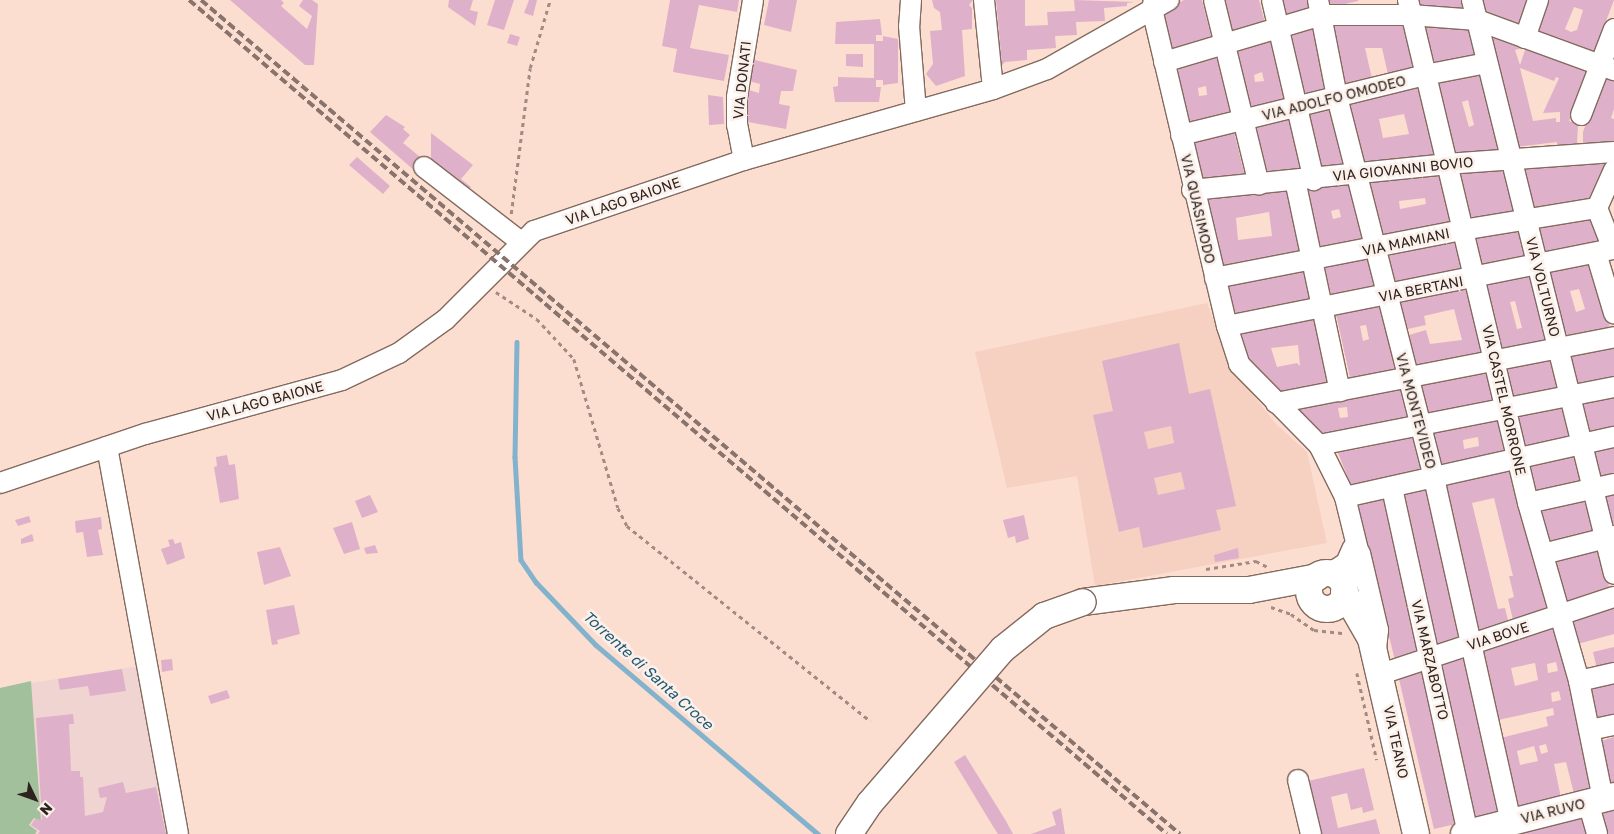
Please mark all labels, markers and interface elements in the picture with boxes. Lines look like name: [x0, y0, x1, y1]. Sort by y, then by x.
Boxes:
street label: VIA DONATI: [730, 40, 754, 120]
street label: VIA ADOLFO OMODEO: [1260, 72, 1408, 124]
street label: VIA QUASIMODO: [1177, 153, 1219, 265]
street label: VIA GIOVANNI BOVIO: [1332, 153, 1474, 185]
street label: VIA LAGO BAIONE: [563, 173, 683, 229]
street label: VIA MAMIANI: [1361, 225, 1451, 259]
street label: VIA VOLTURNO: [1522, 235, 1564, 339]
street label: VIA BERTANI: [1377, 273, 1465, 305]
street label: VIA CASTEL MORRONE: [1479, 323, 1529, 477]
street label: VIA MONTEVIDEO: [1392, 351, 1440, 471]
street label: VIA LAGO BAIONE: [205, 377, 325, 425]
street label: VIA MARZABOTTO: [1408, 598, 1452, 722]
water label: Torrente di Santa Croce: [579, 607, 717, 733]
street label: VIA BOVE: [1465, 618, 1531, 654]
street label: VIA TEANO: [1380, 704, 1412, 780]
north arrow: [10, 774, 60, 824]
street label: VIA RUVO: [1519, 795, 1587, 827]
text: N: [37, 800, 56, 819]

